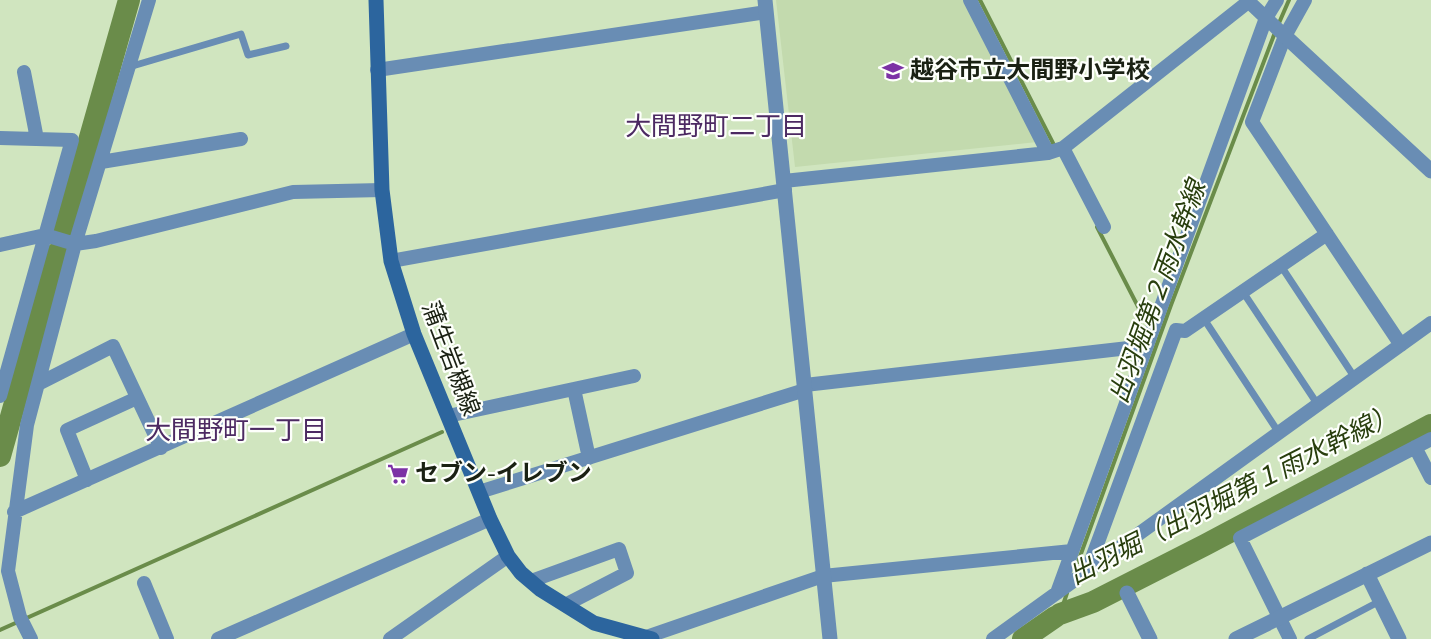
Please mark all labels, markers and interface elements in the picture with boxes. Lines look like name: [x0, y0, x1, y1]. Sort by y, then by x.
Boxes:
place label: 越谷市立大間野小学校: [910, 53, 1150, 89]
school or university icon: 越谷市立大間野小学校: [881, 59, 905, 83]
district label: 大間野町二丁目: [625, 107, 807, 147]
water label: 出羽堀第２雨水幹線: [1099, 172, 1218, 409]
street label: 蒲生岩槻線: [412, 297, 488, 421]
water label: 出羽堀（出羽堀第１雨水幹線）: [1062, 395, 1404, 595]
district label: 大間野町一丁目: [145, 411, 327, 451]
place label: セブン-イレブン: [415, 456, 592, 492]
supermarket icon: セブン-イレブン: [386, 462, 410, 486]

